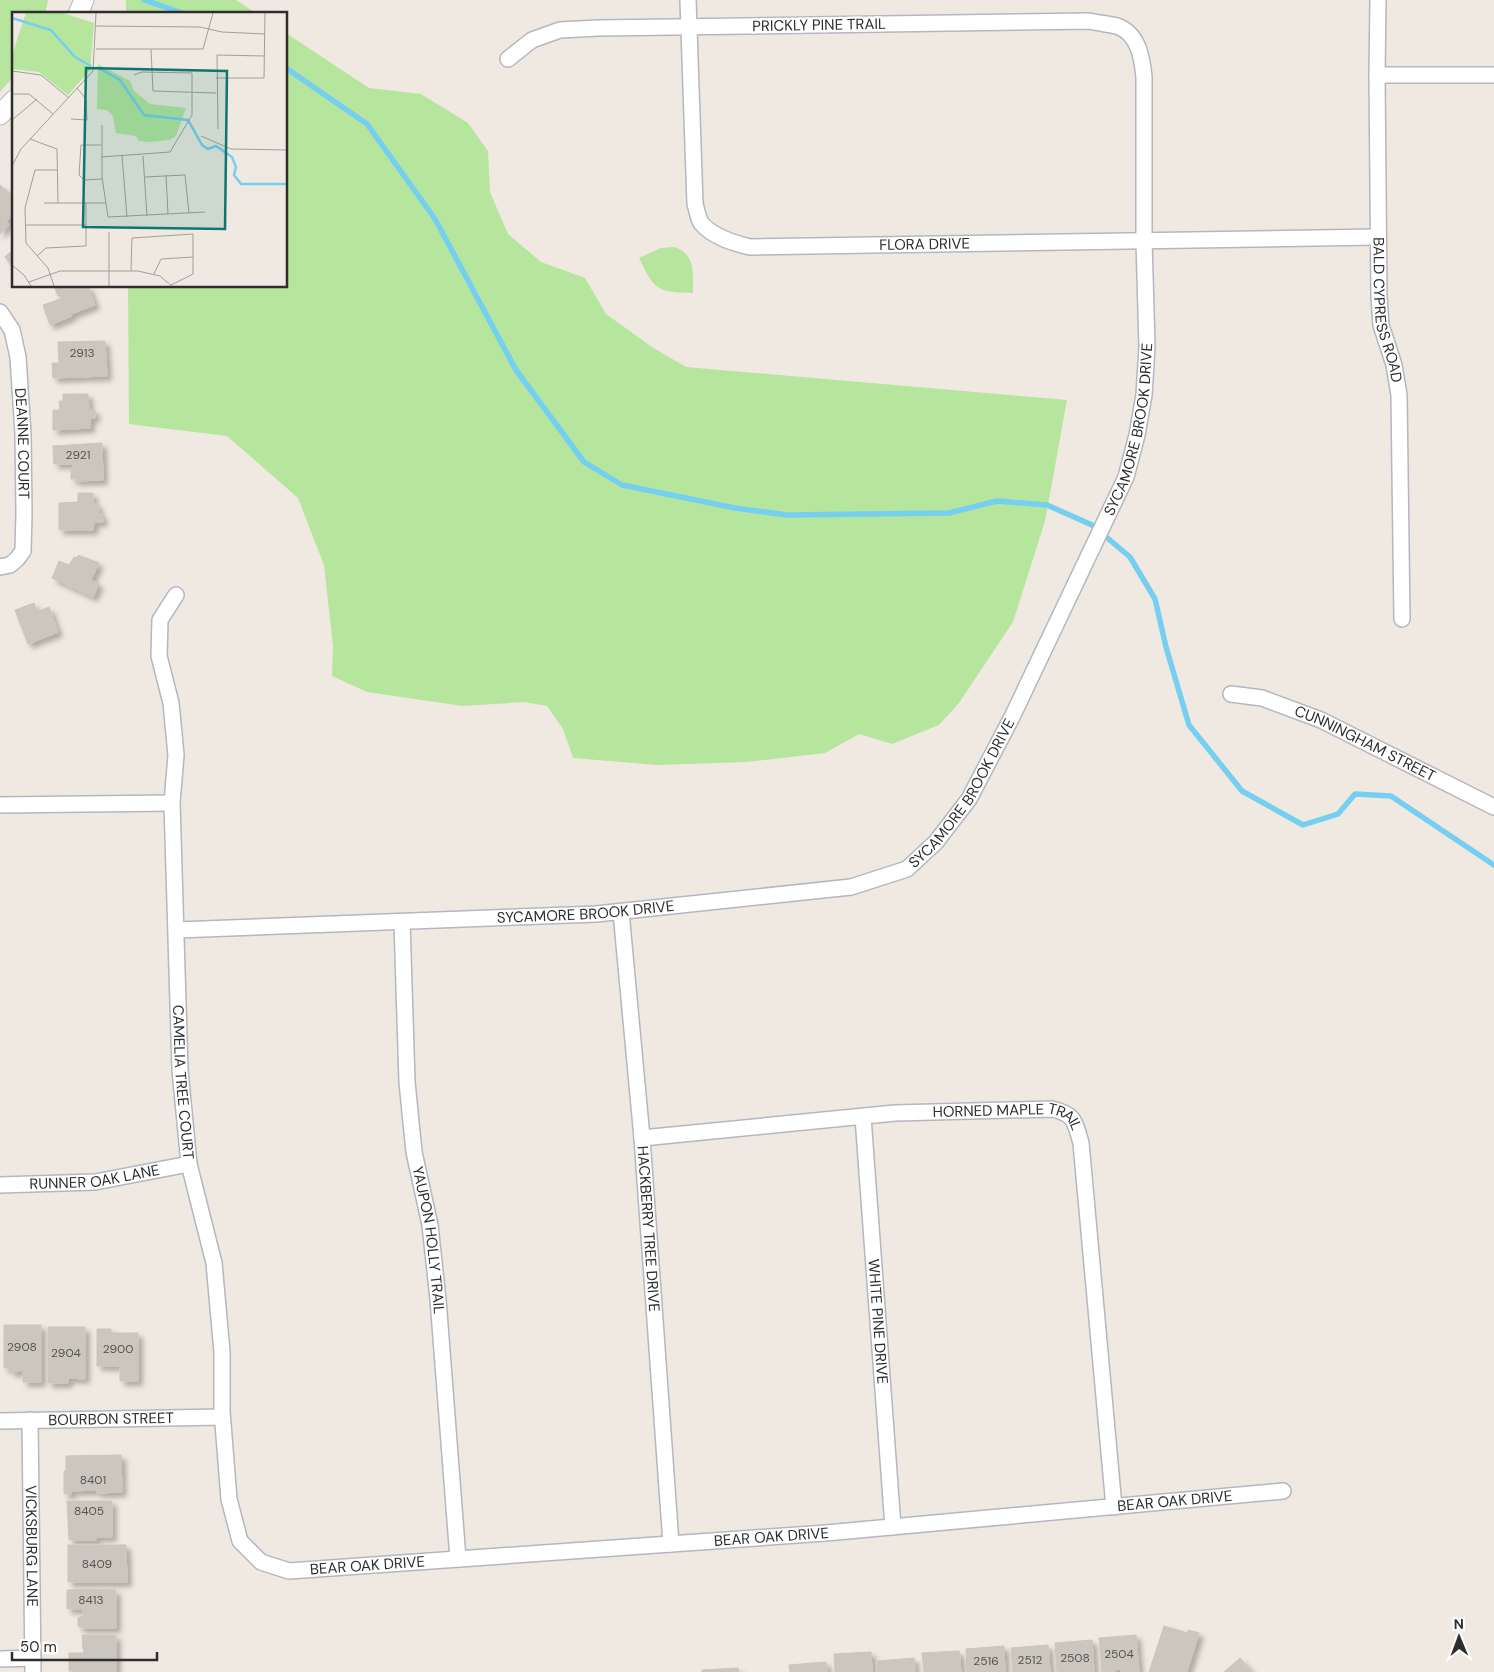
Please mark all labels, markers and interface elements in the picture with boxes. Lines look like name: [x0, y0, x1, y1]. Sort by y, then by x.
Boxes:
inset map: [12, 12, 288, 288]
street label: PRICKLY PINE TRAIL: [752, 14, 886, 36]
street label: FLORA DRIVE: [879, 233, 970, 255]
street label: BALD CYPRESS ROAD: [1368, 237, 1407, 384]
street label: SYCAMORE BROOK DRIVE: [1099, 342, 1157, 519]
house number: 2913: [70, 345, 94, 361]
street label: DEANNE COURT: [10, 387, 34, 499]
house number: 2921: [66, 447, 90, 463]
street label: CUNNINGHAM STREET: [1292, 701, 1439, 786]
street label: SYCAMORE BROOK DRIVE: [904, 715, 1019, 872]
street label: SYCAMORE BROOK DRIVE: [497, 896, 675, 928]
street label: CAMELIA TREE COURT: [168, 1005, 199, 1160]
street label: HORNED MAPLE TRAIL: [932, 1098, 1087, 1133]
street label: HACKBERRY TREE DRIVE: [633, 1145, 664, 1312]
street label: RUNNER OAK LANE: [29, 1160, 161, 1194]
street label: YAUPON HOLLY TRAIL: [407, 1164, 449, 1315]
street label: WHITE PINE DRIVE: [863, 1258, 893, 1385]
house number: 2908: [7, 1339, 37, 1355]
house number: 2900: [103, 1341, 133, 1357]
house number: 2904: [51, 1345, 81, 1361]
street label: BOURBON STREET: [48, 1408, 174, 1430]
house number: 8401: [80, 1472, 106, 1488]
street label: VICKSBURG LANE: [21, 1485, 42, 1607]
street label: BEAR OAK DRIVE: [1116, 1486, 1233, 1516]
house number: 8405: [74, 1503, 104, 1519]
street label: BEAR OAK DRIVE: [713, 1523, 830, 1551]
street label: BEAR OAK DRIVE: [309, 1551, 426, 1579]
house number: 8409: [82, 1556, 112, 1572]
house number: 8413: [78, 1592, 104, 1608]
north arrow: [1434, 1612, 1484, 1662]
text: N: [1454, 1615, 1464, 1633]
scale bar: [12, 1630, 158, 1662]
text: 50 m: [20, 1637, 57, 1657]
house number: 2504: [1104, 1646, 1134, 1662]
house number: 2508: [1060, 1650, 1090, 1666]
house number: 2512: [1018, 1652, 1043, 1668]
house number: 2516: [973, 1653, 999, 1669]

